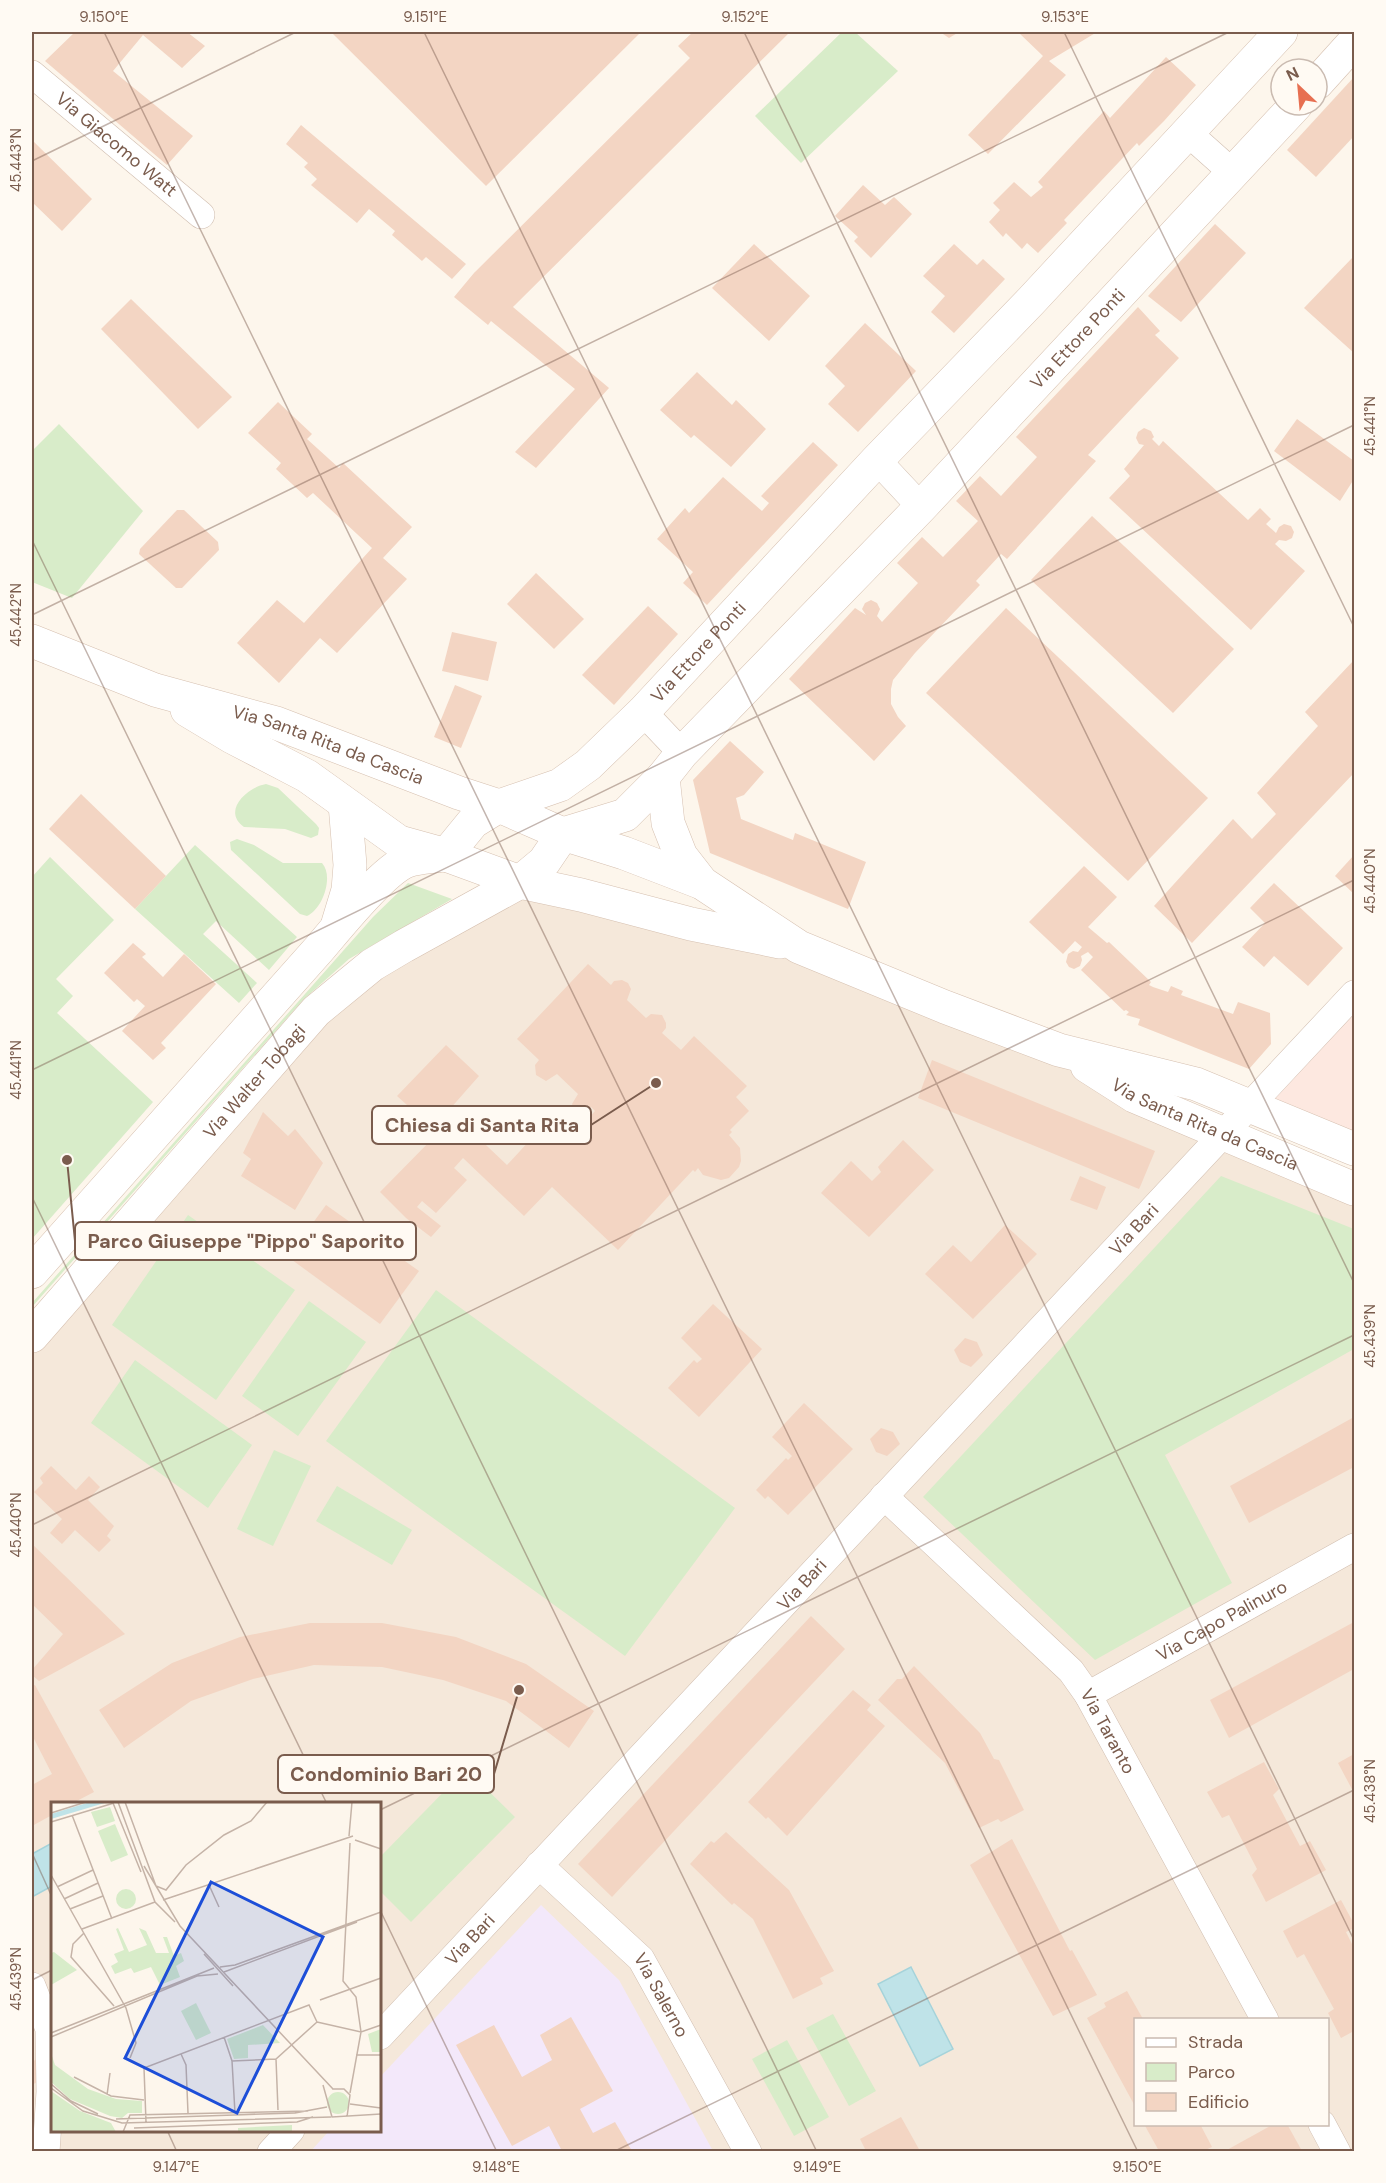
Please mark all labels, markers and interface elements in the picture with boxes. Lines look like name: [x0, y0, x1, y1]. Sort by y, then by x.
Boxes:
text: 9.150°E: [79, 7, 129, 27]
text: 9.151°E: [403, 7, 447, 27]
text: 9.152°E: [721, 7, 769, 27]
text: 9.153°E: [1041, 7, 1089, 27]
north arrow: [1269, 57, 1329, 117]
text: N: [1283, 62, 1302, 86]
street label: Via Giacomo Watt: [51, 87, 182, 202]
text: 45.443°N: [6, 128, 26, 192]
street label: Via Ettore Ponti: [1025, 283, 1131, 394]
text: 45.441°N: [1360, 396, 1380, 456]
text: 45.442°N: [6, 583, 26, 647]
street label: Via Ettore Ponti: [646, 597, 751, 708]
street label: Via Santa Rita da Cascia: [230, 700, 427, 790]
text: 45.440°N: [1360, 848, 1380, 914]
street label: Via Walter Tobagi: [198, 1019, 311, 1144]
text: 45.441°N: [6, 1040, 26, 1100]
street label: Via Santa Rita da Cascia: [1107, 1073, 1302, 1176]
callout: Chiesa di Santa Rita: [372, 1106, 591, 1144]
text: Chiesa di Santa Rita: [385, 1112, 579, 1138]
street label: Via Bari: [1104, 1198, 1164, 1261]
callout: Parco Giuseppe "Pippo" Saporito: [75, 1222, 416, 1260]
text: Parco Giuseppe "Pippo" Saporito: [87, 1228, 405, 1254]
text: 45.439°N: [1360, 1304, 1380, 1368]
text: 45.440°N: [6, 1492, 26, 1558]
street label: Via Bari: [772, 1553, 832, 1616]
street label: Via Capo Palinuro: [1152, 1575, 1291, 1667]
street label: Via Taranto: [1075, 1684, 1141, 1778]
callout: Condominio Bari 20: [278, 1755, 494, 1793]
text: 45.438°N: [1360, 1759, 1380, 1823]
text: Condominio Bari 20: [290, 1761, 482, 1787]
inset map: [51, 1802, 381, 2132]
street label: Via Bari: [440, 1908, 500, 1971]
text: 45.439°N: [6, 1947, 26, 2011]
street label: Via Salerno: [628, 1949, 694, 2042]
legend: [1134, 2018, 1329, 2126]
text: Strada: [1188, 2030, 1243, 2054]
text: Parco: [1188, 2060, 1235, 2084]
text: Edificio: [1188, 2090, 1249, 2114]
text: 9.147°E: [152, 2157, 200, 2177]
text: 9.148°E: [472, 2157, 520, 2177]
text: 9.149°E: [793, 2157, 841, 2177]
text: 9.150°E: [1112, 2157, 1162, 2177]

